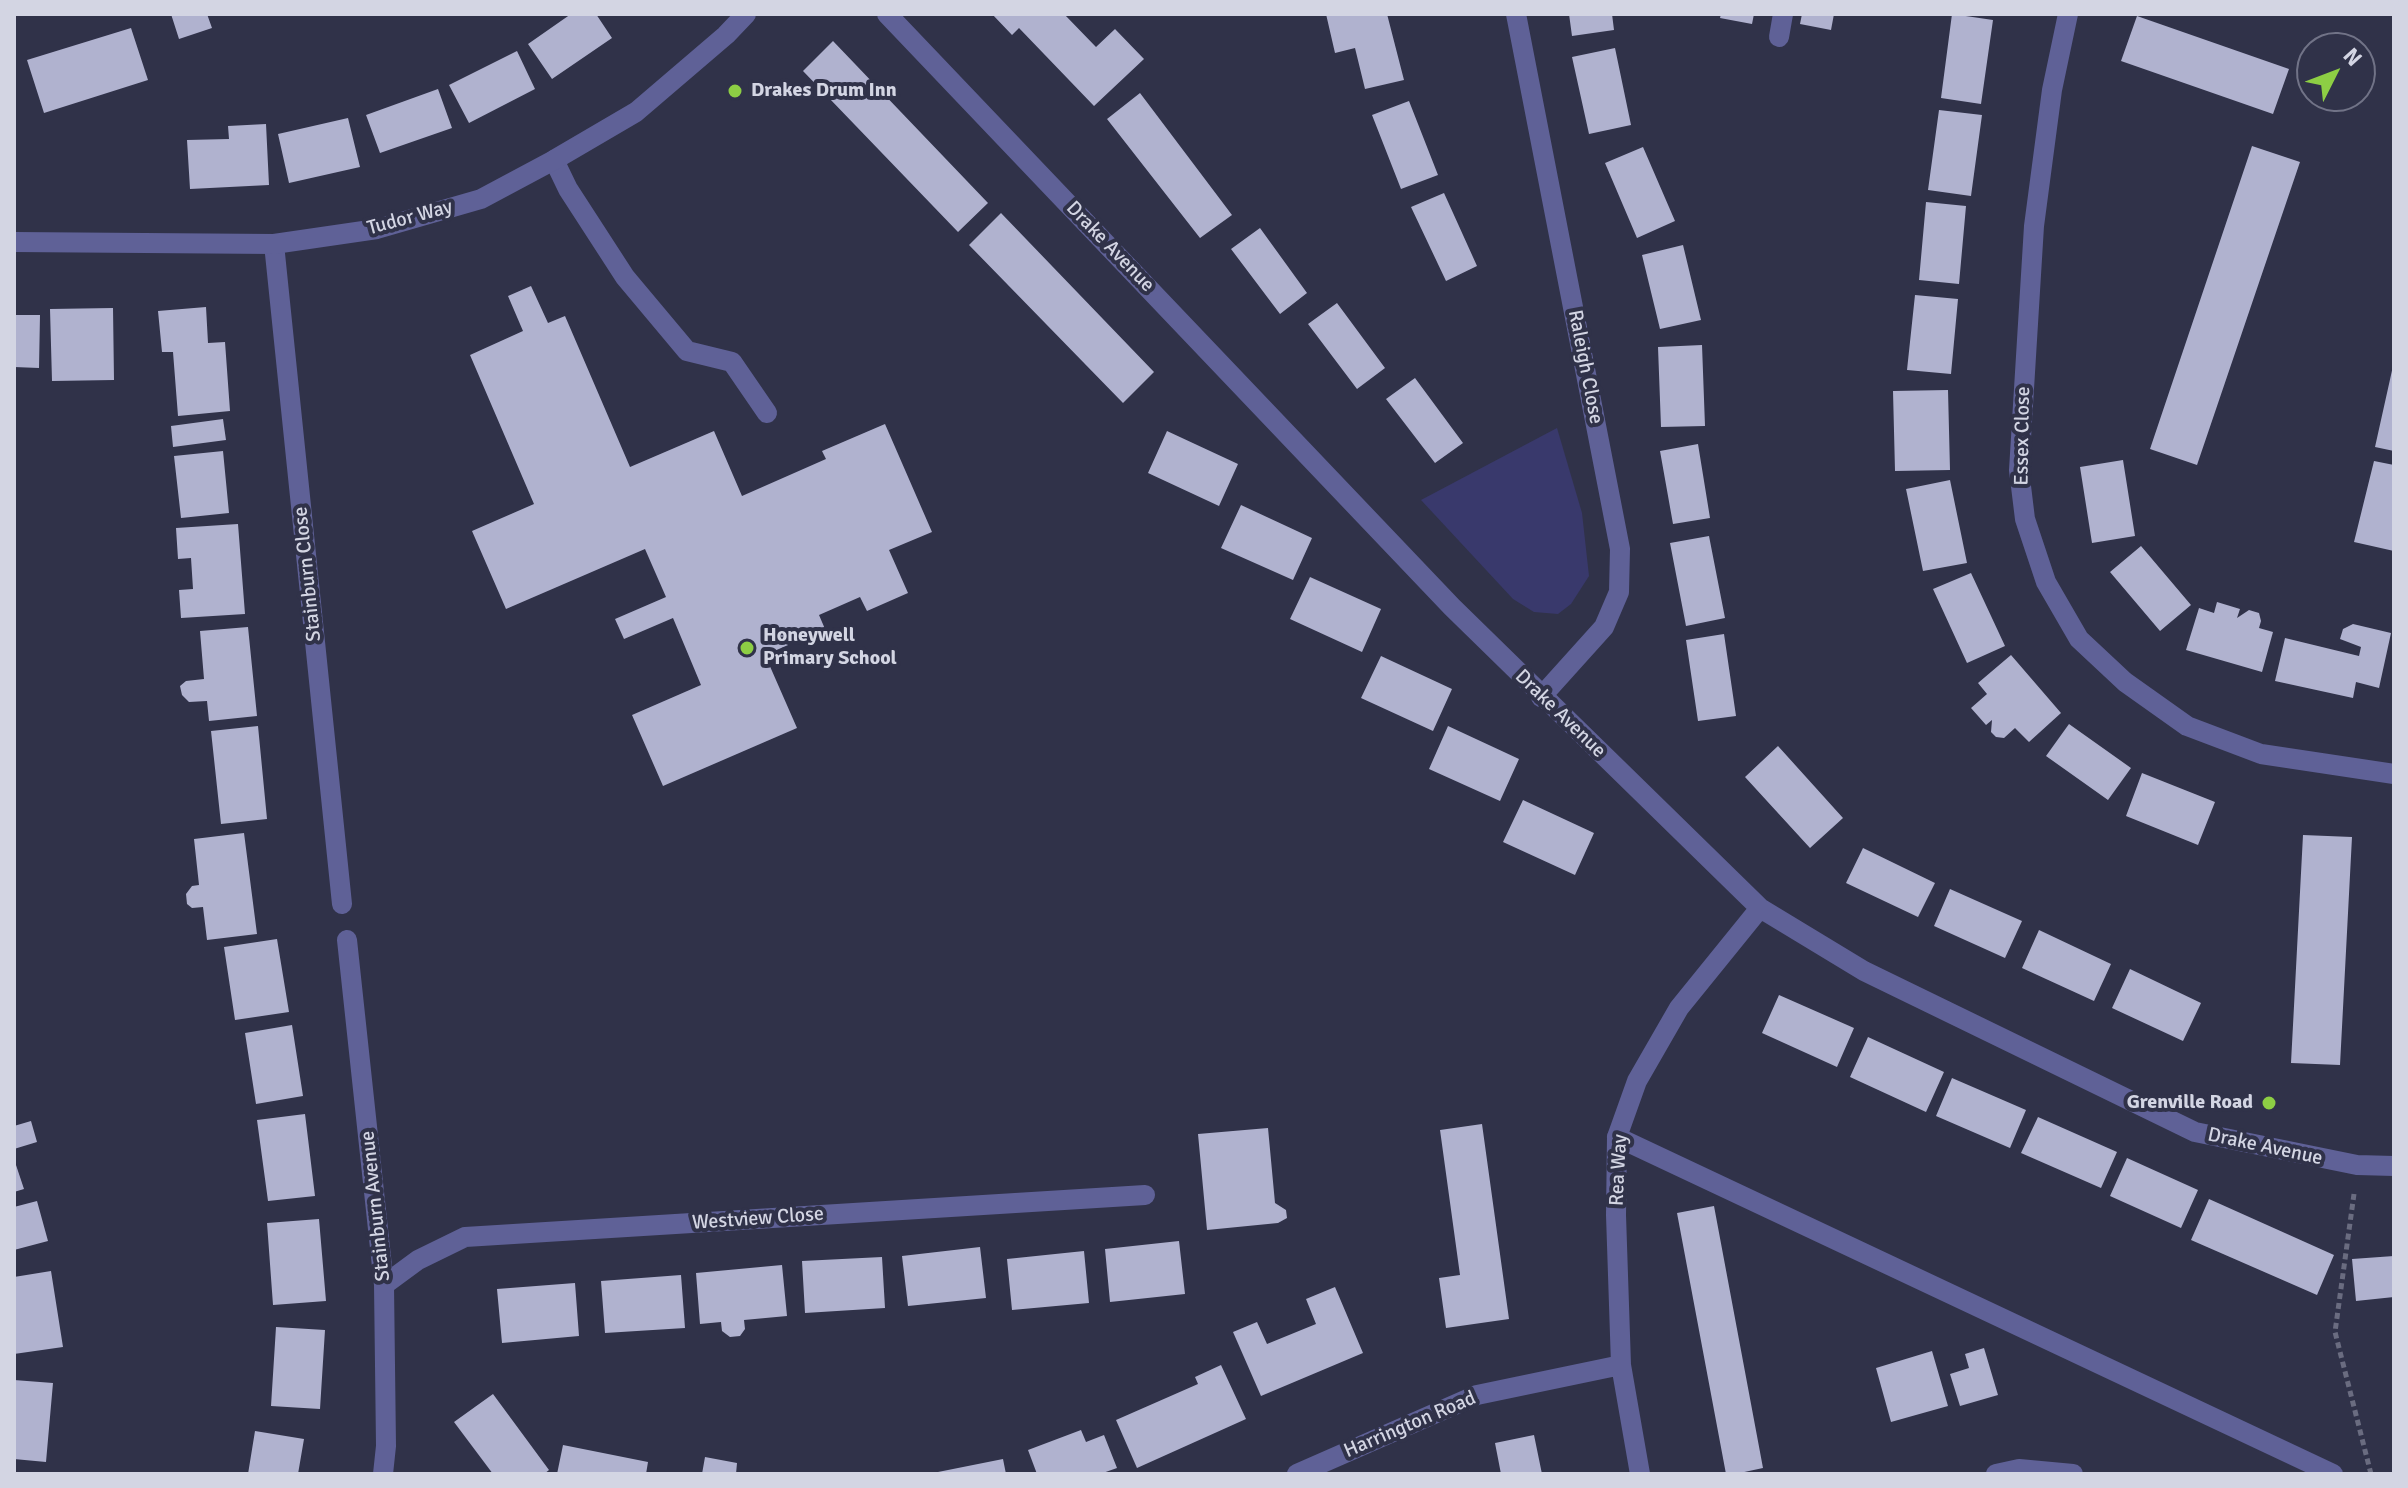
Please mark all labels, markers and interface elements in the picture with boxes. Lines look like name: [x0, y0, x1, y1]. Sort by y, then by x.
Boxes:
north arrow: [2296, 32, 2376, 112]
text: N: [2338, 42, 2368, 72]
place label: Drakes Drum Inn: [751, 79, 897, 103]
marker: Drakes Drum Inn: [726, 82, 744, 100]
street label: Tudor Way: [365, 195, 455, 241]
street label: Drake Avenue: [1061, 197, 1159, 297]
street label: Raleigh Close: [1562, 308, 1608, 426]
street label: Essex Close: [2010, 386, 2036, 486]
street label: Stainburn Close: [289, 505, 327, 643]
place label: Honeywell Primary School: [763, 624, 897, 671]
marker: Honeywell Primary School: [738, 639, 756, 657]
street label: Drake Avenue: [1510, 665, 1610, 763]
place label: Grenville Road: [2127, 1091, 2253, 1115]
marker: Grenville Road: [2260, 1094, 2278, 1112]
street label: Drake Avenue: [2205, 1123, 2325, 1171]
street label: Stainburn Avenue: [356, 1129, 396, 1283]
street label: Rea Way: [1605, 1134, 1633, 1206]
street label: Westview Close: [691, 1202, 825, 1236]
street label: Harrington Road: [1340, 1386, 1480, 1464]

